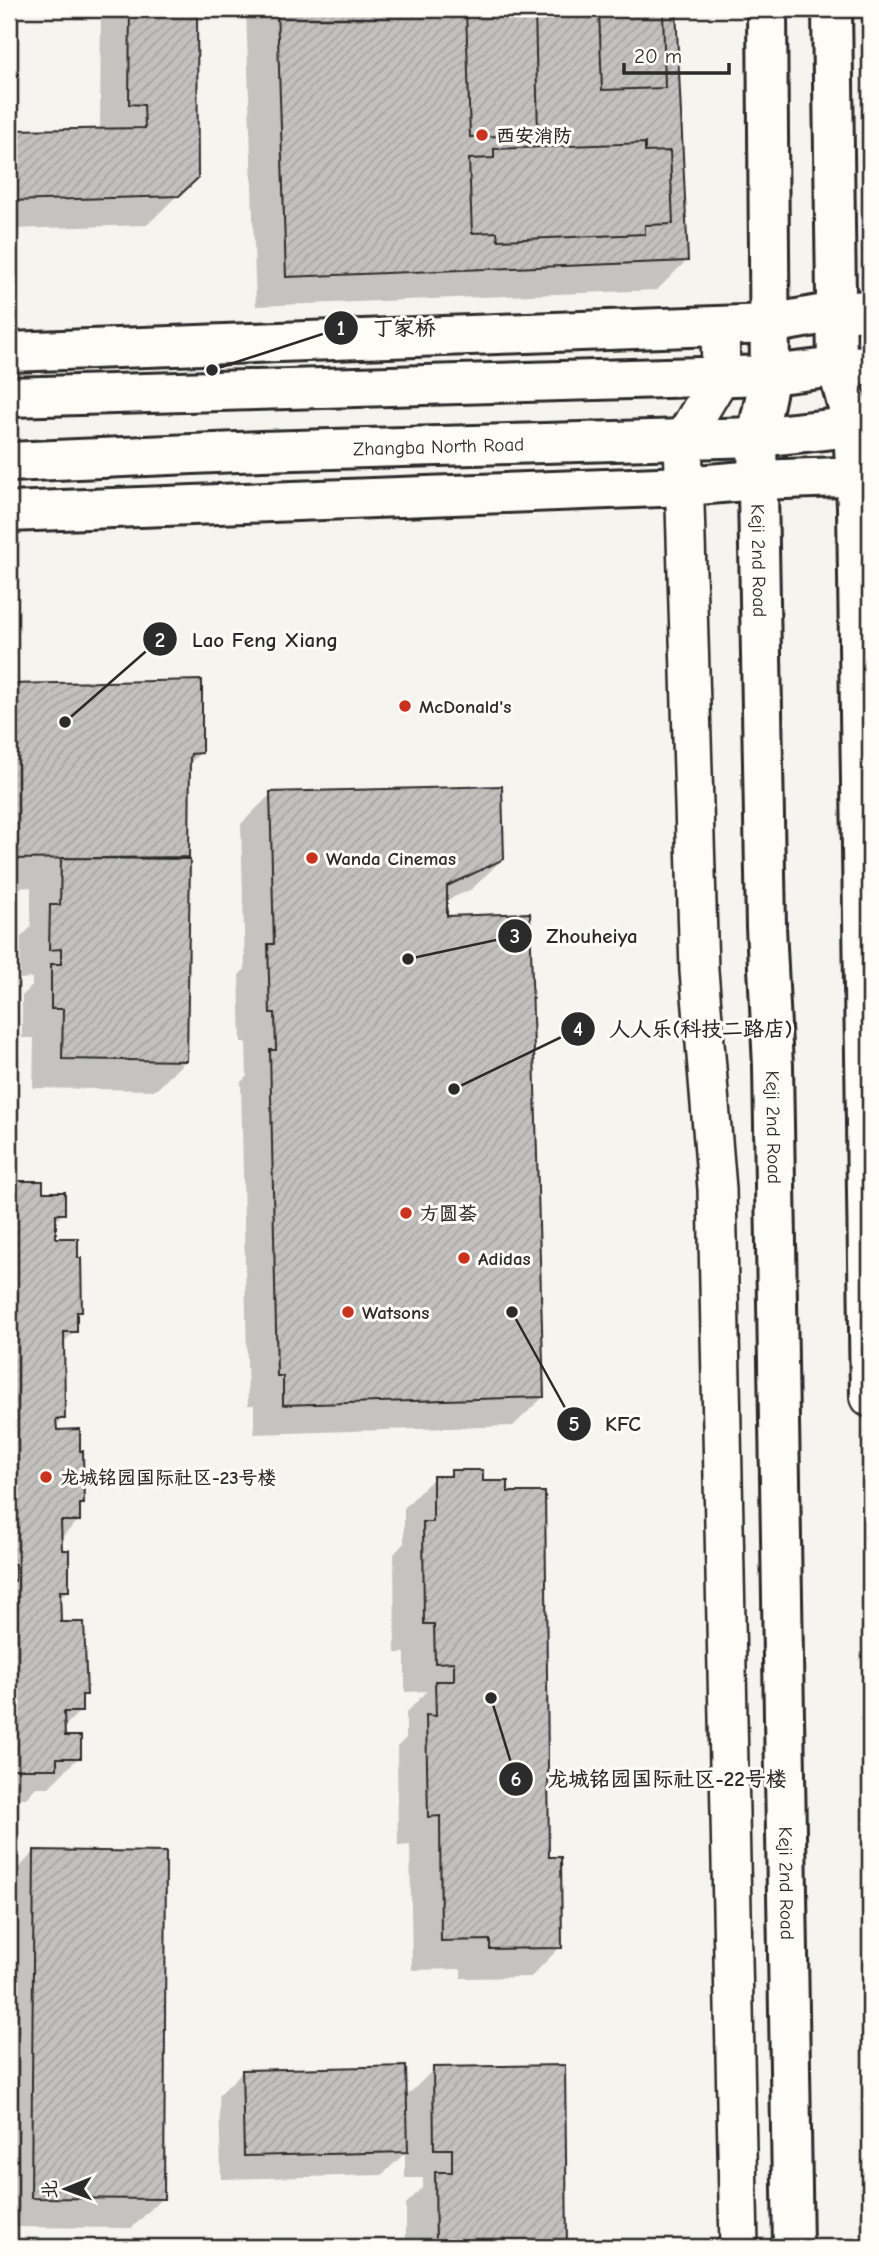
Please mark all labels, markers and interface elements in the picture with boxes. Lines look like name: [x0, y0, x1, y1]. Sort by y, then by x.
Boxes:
scale bar: [624, 32, 728, 76]
text: 20 m: [634, 44, 682, 68]
place label: 西安消防: [496, 125, 572, 147]
marker: 西安消防: [474, 127, 490, 143]
callout: 丁家桥: [323, 307, 449, 349]
text: 1: [337, 316, 345, 340]
text: 丁家桥: [373, 316, 436, 340]
street label: Zhangba North Road: [353, 434, 525, 460]
street label: Keji 2nd Road: [746, 504, 770, 617]
callout: Lao Feng Xiang: [143, 618, 352, 660]
text: 2: [155, 628, 165, 652]
text: Lao Feng Xiang: [192, 628, 338, 652]
place label: McDonald's: [419, 696, 511, 718]
marker: McDonald's: [397, 698, 413, 714]
place label: Wanda Cinemas: [326, 848, 456, 870]
marker: Wanda Cinemas: [304, 850, 320, 866]
callout: Zhouheiya: [497, 915, 652, 957]
text: 3: [510, 924, 520, 948]
text: Zhouheiya: [546, 924, 638, 948]
callout: 人人乐(科技二路店): [561, 1008, 807, 1050]
text: 4: [573, 1017, 583, 1041]
text: 人人乐(科技二路店): [610, 1017, 793, 1041]
street label: Keji 2nd Road: [761, 1071, 785, 1184]
place label: 方圆荟: [420, 1203, 477, 1225]
marker: 方圆荟: [398, 1205, 414, 1221]
place label: Adidas: [478, 1248, 531, 1270]
marker: Adidas: [456, 1250, 472, 1266]
place label: Watsons: [362, 1302, 429, 1324]
marker: Watsons: [340, 1304, 356, 1320]
callout: KFC: [556, 1403, 655, 1445]
text: 5: [568, 1412, 580, 1436]
text: KFC: [605, 1412, 641, 1436]
place label: 龙城铭园国际社区-23号楼: [60, 1467, 277, 1489]
marker: 龙城铭园国际社区-23号楼: [38, 1469, 54, 1485]
callout: 龙城铭园国际社区-22号楼: [498, 1758, 801, 1800]
text: 6: [511, 1767, 521, 1791]
text: 龙城铭园国际社区-22号楼: [547, 1767, 787, 1791]
street label: Keji 2nd Road: [774, 1826, 798, 1940]
north arrow: [32, 2154, 102, 2224]
text: 北: [39, 2180, 61, 2199]

